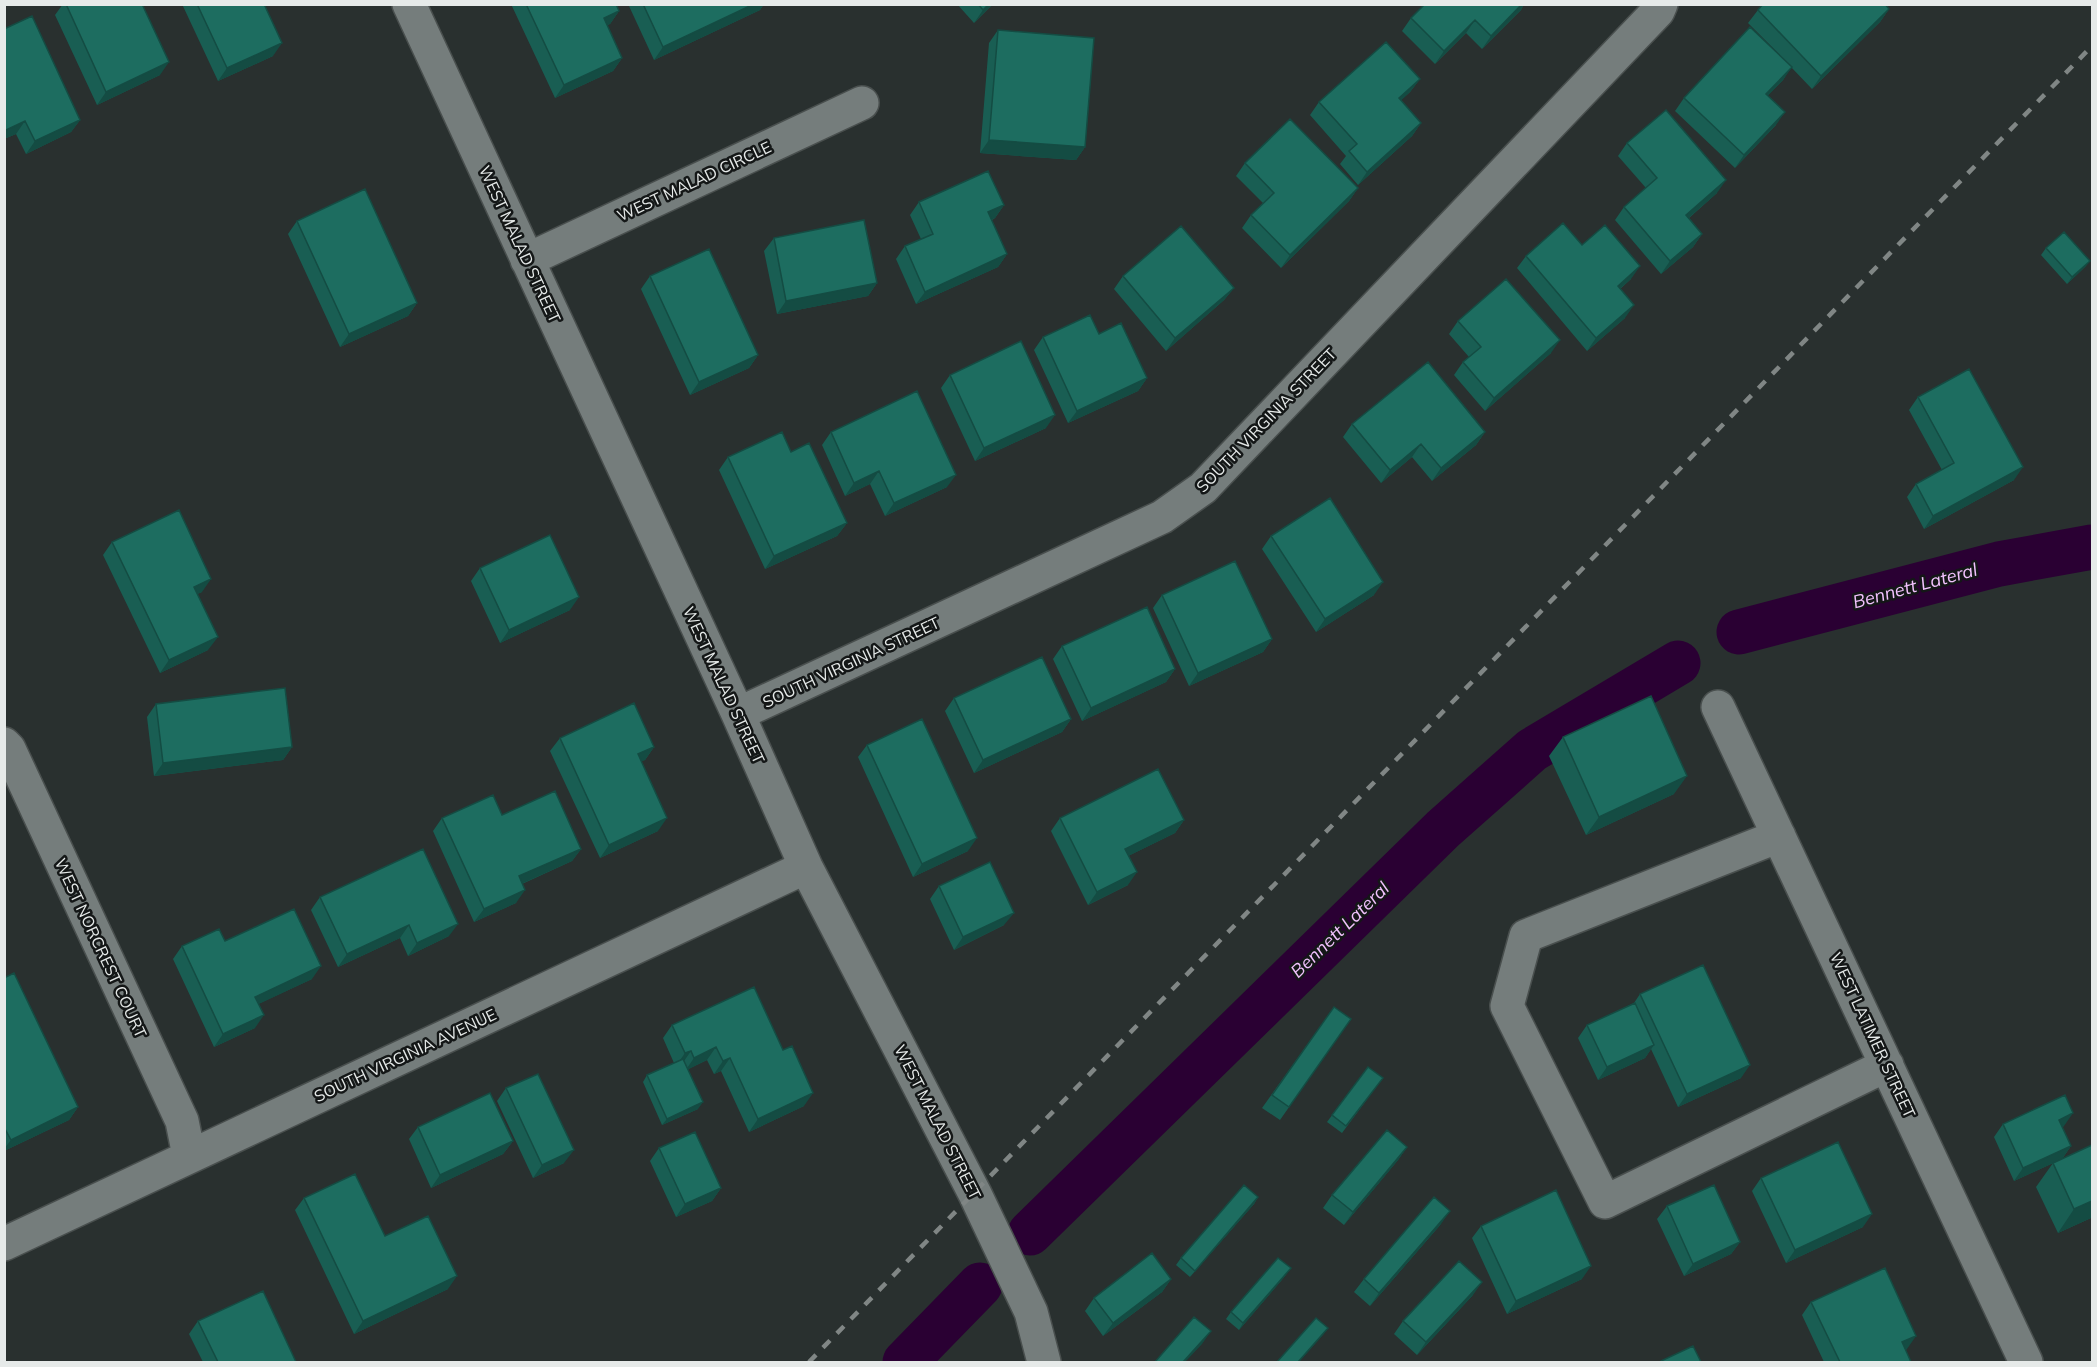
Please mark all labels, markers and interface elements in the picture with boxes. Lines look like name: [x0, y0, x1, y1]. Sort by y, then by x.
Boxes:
street label: WEST MALAD CIRCLE: [614, 137, 774, 225]
street label: WEST MALAD STREET: [475, 162, 565, 326]
street label: SOUTH VIRGINIA STREET: [1192, 343, 1340, 496]
water label: Bennett Lateral: [1850, 558, 1980, 613]
street label: WEST MALAD STREET: [679, 603, 769, 767]
street label: SOUTH VIRGINIA STREET: [759, 612, 943, 712]
street label: WEST NORCREST COURT: [51, 855, 152, 1041]
water label: Bennett Lateral: [1286, 876, 1394, 982]
street label: WEST LATIMER STREET: [1826, 949, 1920, 1121]
street label: SOUTH VIRGINIA AVENUE: [311, 1004, 499, 1106]
street label: WEST MALAD STREET: [890, 1041, 986, 1203]

